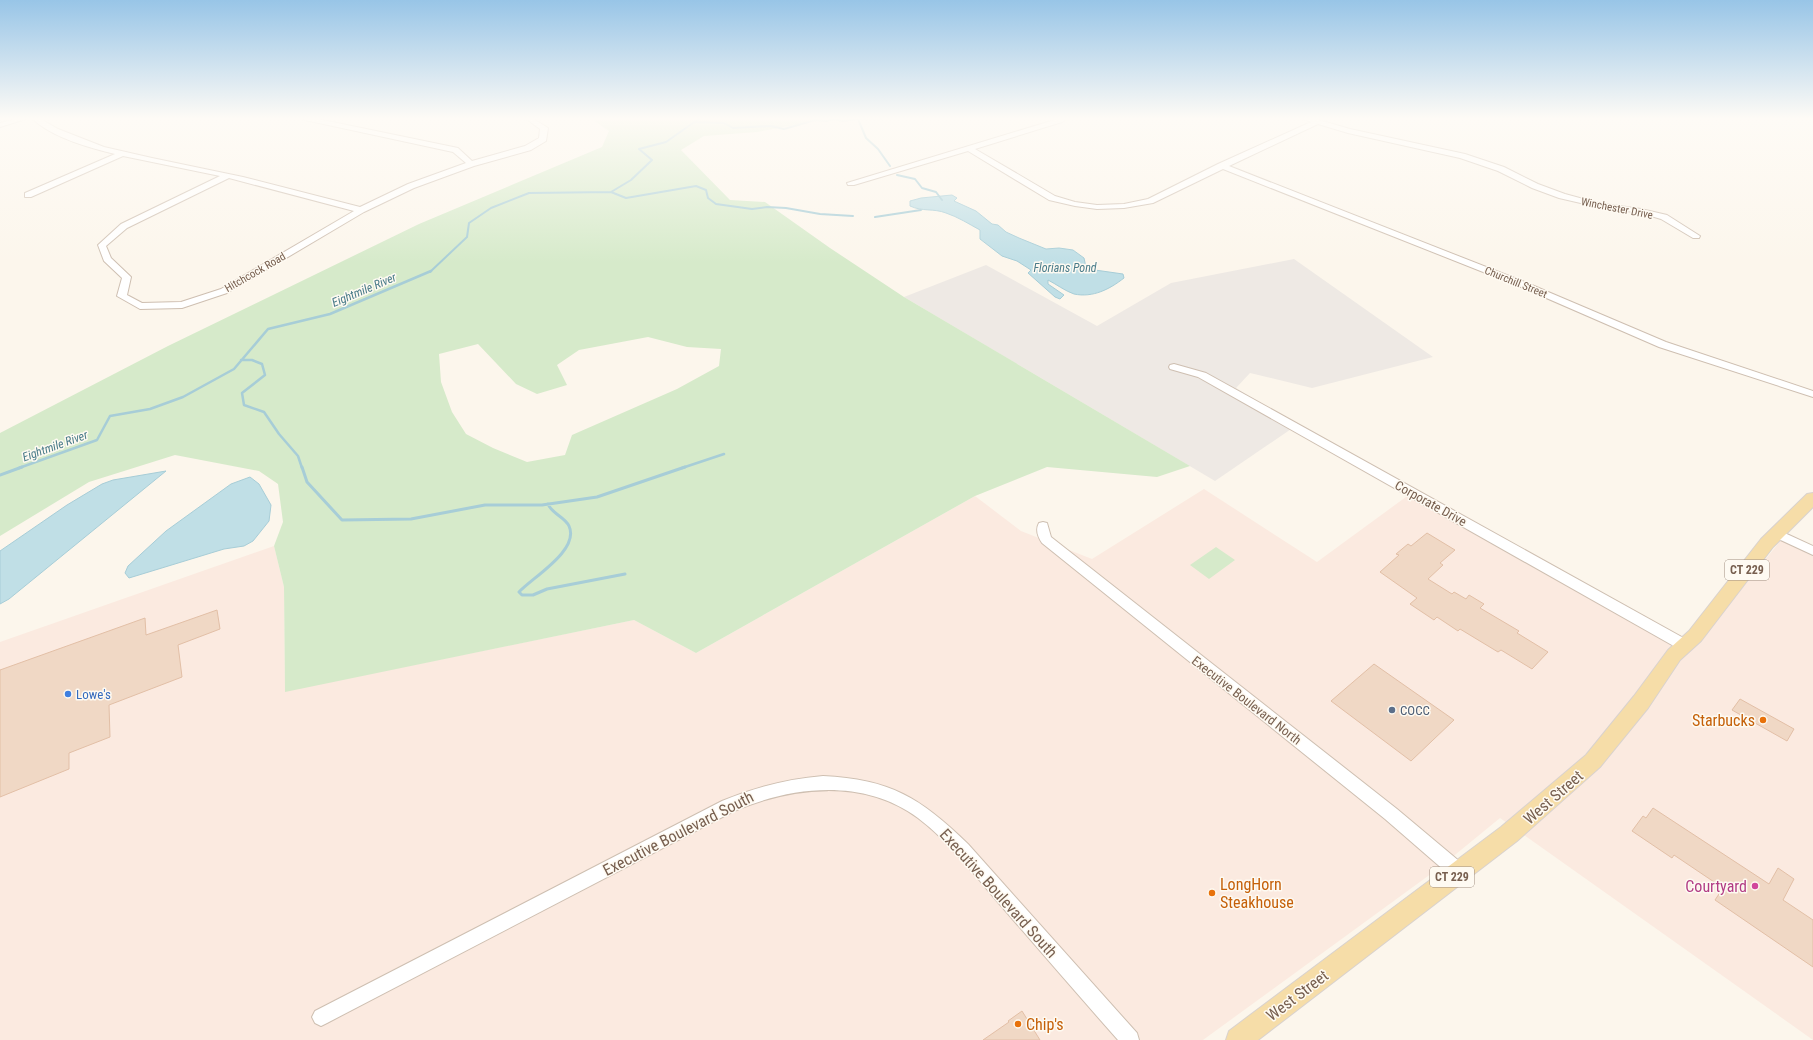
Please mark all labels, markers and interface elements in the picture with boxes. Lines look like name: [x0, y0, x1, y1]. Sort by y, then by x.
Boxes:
street label: Winchester Drive: [1580, 195, 1654, 222]
street label: Hitchcock Road: [222, 250, 288, 295]
water label: Florians Pond: [1033, 261, 1097, 275]
street label: Churchill Street: [1483, 264, 1549, 301]
water label: Eightmile River: [330, 270, 399, 310]
water label: Eightmile River: [21, 428, 90, 464]
street label: Corporate Drive: [1392, 478, 1469, 529]
road number: CT 229: [1725, 560, 1769, 580]
street label: Executive Boulevard North: [1189, 653, 1304, 748]
place label: Lowe's: [76, 687, 111, 702]
marker: Lowe's: [63, 689, 73, 699]
place label: COCC: [1400, 703, 1430, 718]
marker: COCC: [1387, 705, 1397, 715]
place label: Starbucks: [1692, 711, 1755, 730]
marker: Starbucks: [1758, 715, 1768, 725]
street label: West Street: [1520, 766, 1587, 828]
street label: Executive Boulevard South: [600, 787, 757, 880]
street label: Executive Boulevard South: [936, 825, 1061, 962]
road number: CT 229: [1430, 867, 1474, 887]
place label: LongHorn Steakhouse: [1220, 875, 1294, 912]
place label: Courtyard: [1685, 877, 1747, 896]
marker: Courtyard: [1750, 881, 1760, 891]
marker: LongHorn Steakhouse: [1207, 888, 1217, 898]
street label: West Street: [1263, 966, 1332, 1025]
place label: Chip's: [1026, 1015, 1064, 1034]
marker: Chip's: [1013, 1019, 1023, 1029]

